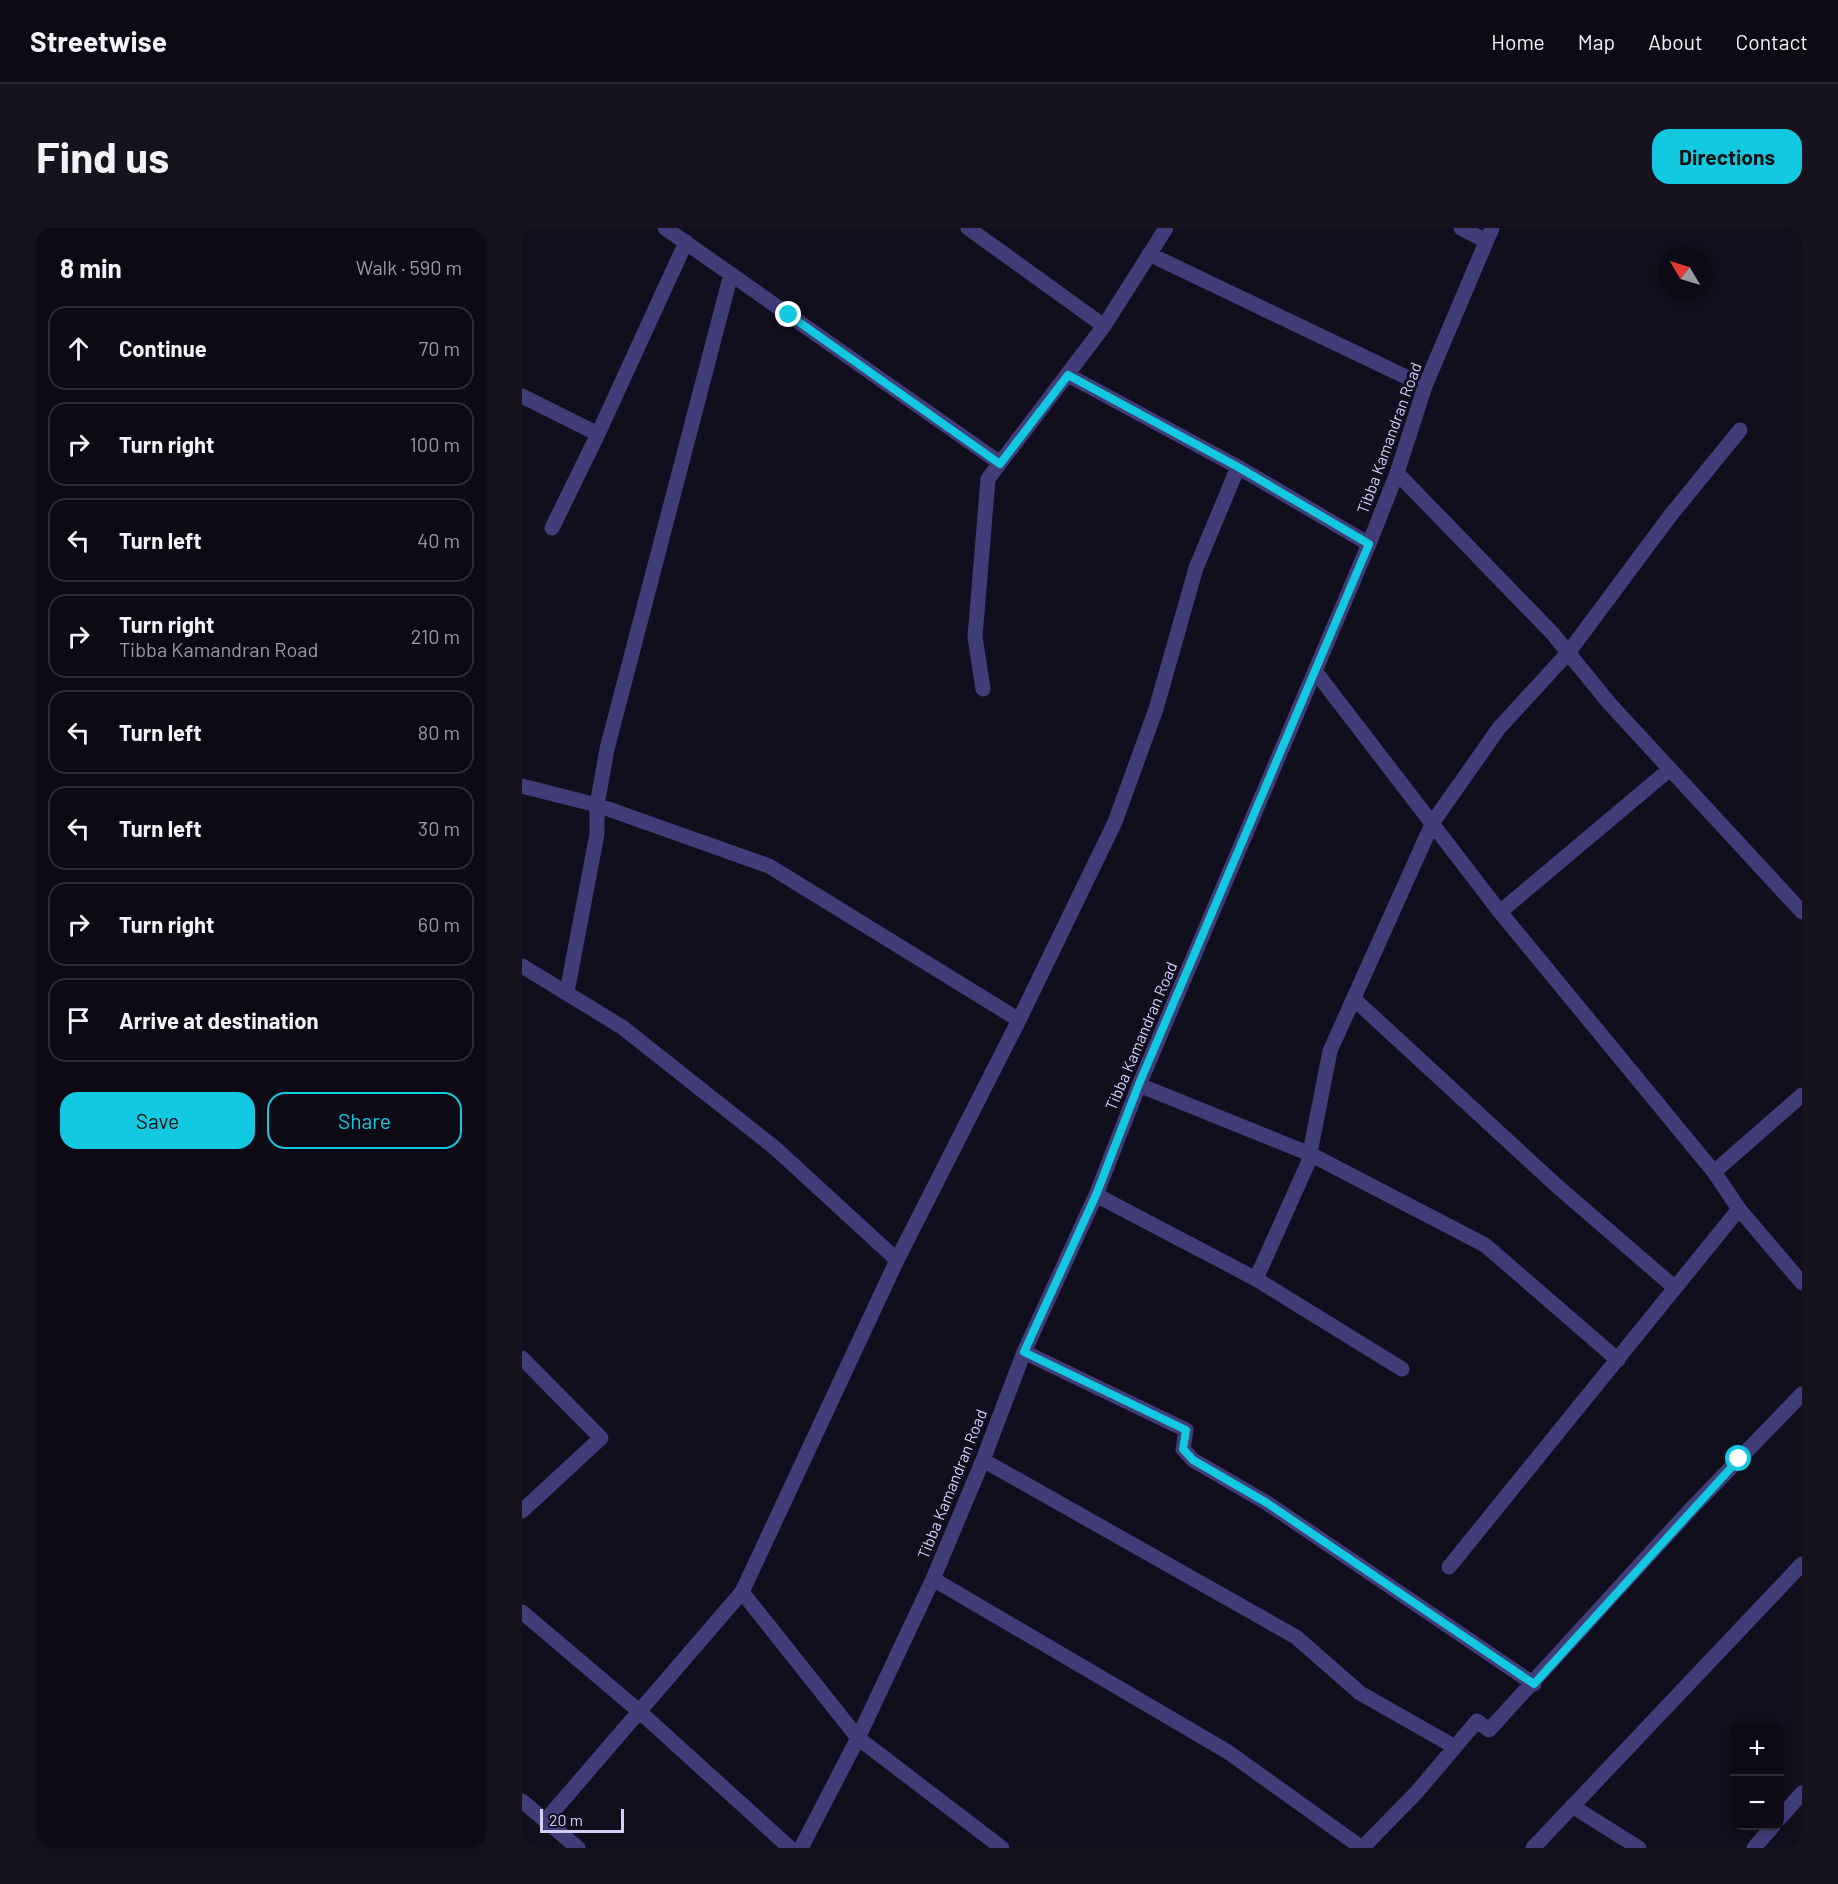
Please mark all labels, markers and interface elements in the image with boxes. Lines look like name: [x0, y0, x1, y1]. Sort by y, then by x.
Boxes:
text: Streetwise: [30, 24, 167, 58]
text: Home: [1491, 29, 1545, 54]
text: Map: [1578, 29, 1615, 54]
text: About: [1648, 29, 1703, 54]
text: Contact: [1736, 29, 1808, 54]
button: Directions: [1652, 129, 1802, 184]
text: Find us: [36, 131, 169, 181]
north arrow: [1658, 246, 1712, 300]
text: 8 min: [60, 252, 122, 283]
text: Walk · 590 m: [356, 255, 462, 279]
route end: [775, 301, 801, 327]
icon: ahead: [62, 332, 95, 365]
text: Continue: [119, 335, 207, 361]
text: 70 m: [419, 336, 460, 360]
street label: Tibba Kamandran Road: [1352, 360, 1425, 516]
icon: right: [62, 428, 95, 461]
text: Turn right: [119, 431, 214, 457]
text: 100 m: [410, 432, 460, 456]
icon: left: [62, 524, 95, 557]
text: Turn left: [119, 527, 202, 553]
text: 40 m: [417, 528, 460, 552]
text: Turn right: [119, 611, 214, 637]
icon: right: [62, 620, 95, 653]
text: 210 m: [411, 624, 460, 648]
text: Tibba Kamandran Road: [119, 637, 318, 661]
icon: left: [62, 716, 95, 749]
text: Turn left: [119, 719, 202, 745]
text: 80 m: [418, 720, 460, 744]
icon: left: [62, 812, 95, 845]
text: Turn left: [119, 815, 202, 841]
text: 30 m: [418, 816, 460, 840]
icon: right: [62, 908, 95, 941]
text: Turn right: [119, 911, 214, 937]
text: 60 m: [418, 912, 460, 936]
street label: Tibba Kamandran Road: [1101, 959, 1180, 1113]
icon: arrive: [62, 1004, 95, 1037]
text: Arrive at destination: [119, 1007, 318, 1033]
button: Save: [60, 1092, 255, 1149]
button: Share: [267, 1092, 462, 1149]
street label: Tibba Kamandran Road: [913, 1406, 990, 1561]
route start: [1725, 1445, 1751, 1471]
map controls: [1730, 1722, 1784, 1830]
button: +: [1730, 1722, 1784, 1776]
button: −: [1730, 1776, 1784, 1830]
scale bar: [540, 1806, 624, 1834]
text: 20 m: [549, 1810, 583, 1829]

